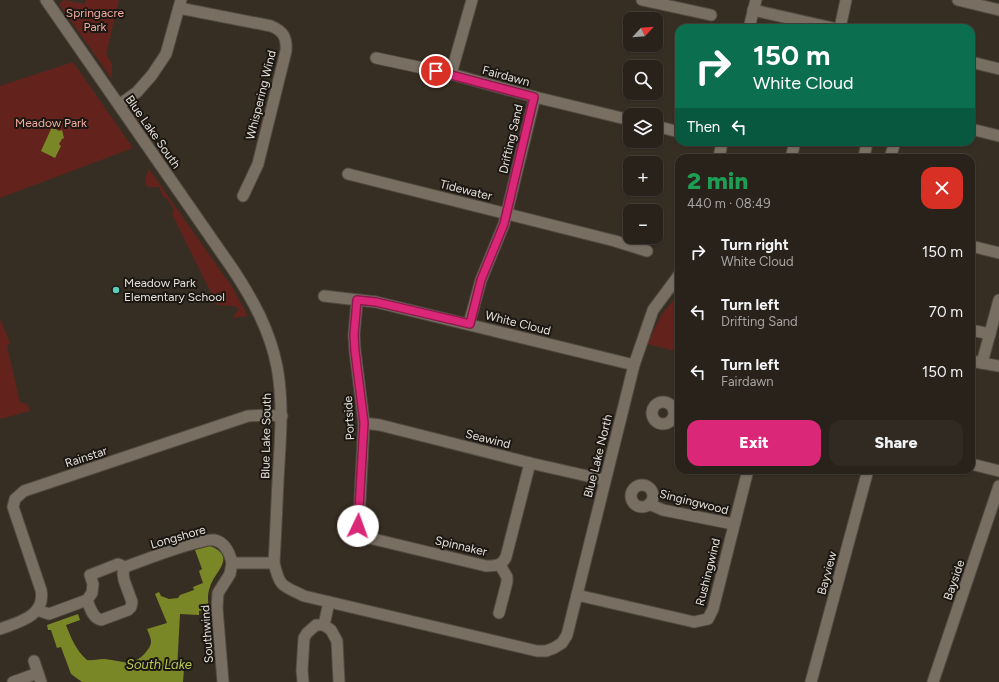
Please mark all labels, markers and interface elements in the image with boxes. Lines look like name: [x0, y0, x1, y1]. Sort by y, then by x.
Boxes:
park label: Springacre Park: [66, 6, 125, 34]
north arrow: [623, 12, 663, 52]
map controls: [623, 12, 663, 244]
text: 150 m: [753, 38, 830, 72]
icon: right: [687, 40, 739, 92]
street label: Whispering Wind: [243, 49, 279, 141]
pin: [419, 54, 453, 88]
icon: arrive: [425, 60, 447, 82]
button: search: [623, 60, 663, 100]
street label: Fairdawn: [481, 63, 532, 89]
text: White Cloud: [753, 72, 854, 94]
street label: Blue Lake South: [123, 93, 184, 171]
street label: Drifting Sand: [496, 103, 526, 175]
button: layers: [623, 108, 663, 148]
park label: Meadow Park: [15, 116, 87, 130]
icon: left: [728, 116, 750, 138]
text: Then: [687, 118, 720, 136]
button: +: [623, 156, 663, 196]
text: 2 min: [687, 166, 748, 195]
button: close: [921, 167, 963, 209]
street label: Tidewater: [438, 177, 494, 203]
text: 440 m · 08:49: [687, 196, 771, 211]
button: −: [623, 204, 663, 244]
text: Turn right: [721, 236, 789, 254]
icon: right: [687, 241, 709, 263]
text: 150 m: [922, 243, 963, 261]
text: White Cloud: [721, 254, 794, 269]
place label: Meadow Park Elementary School: [124, 276, 225, 304]
marker: Meadow Park Elementary School: [111, 285, 121, 295]
text: Turn left: [721, 296, 779, 314]
icon: left: [687, 301, 709, 323]
text: 70 m: [929, 303, 963, 321]
street label: White Cloud: [484, 308, 552, 338]
text: Drifting Sand: [721, 314, 798, 329]
text: Turn left: [721, 356, 779, 374]
icon: left: [687, 361, 709, 383]
text: 150 m: [922, 363, 963, 381]
text: Fairdawn: [721, 374, 774, 389]
street label: Blue Lake South: [258, 393, 274, 479]
street label: Portside: [341, 395, 357, 441]
street label: Blue Lake North: [581, 413, 615, 499]
button: Exit: [687, 420, 821, 466]
button: Share: [829, 420, 963, 466]
street label: Seawind: [464, 427, 512, 451]
street label: Rainstar: [63, 444, 109, 470]
street label: Singingwood: [658, 487, 730, 517]
position arrow: [337, 505, 379, 547]
street label: Longshore: [149, 522, 208, 552]
street label: Spinnaker: [434, 533, 488, 559]
street label: Rushingwind: [693, 537, 723, 607]
street label: Bayview: [814, 549, 840, 596]
street label: Bayside: [941, 558, 968, 602]
street label: Southwind: [198, 605, 216, 663]
water label: South Lake: [126, 657, 192, 672]

